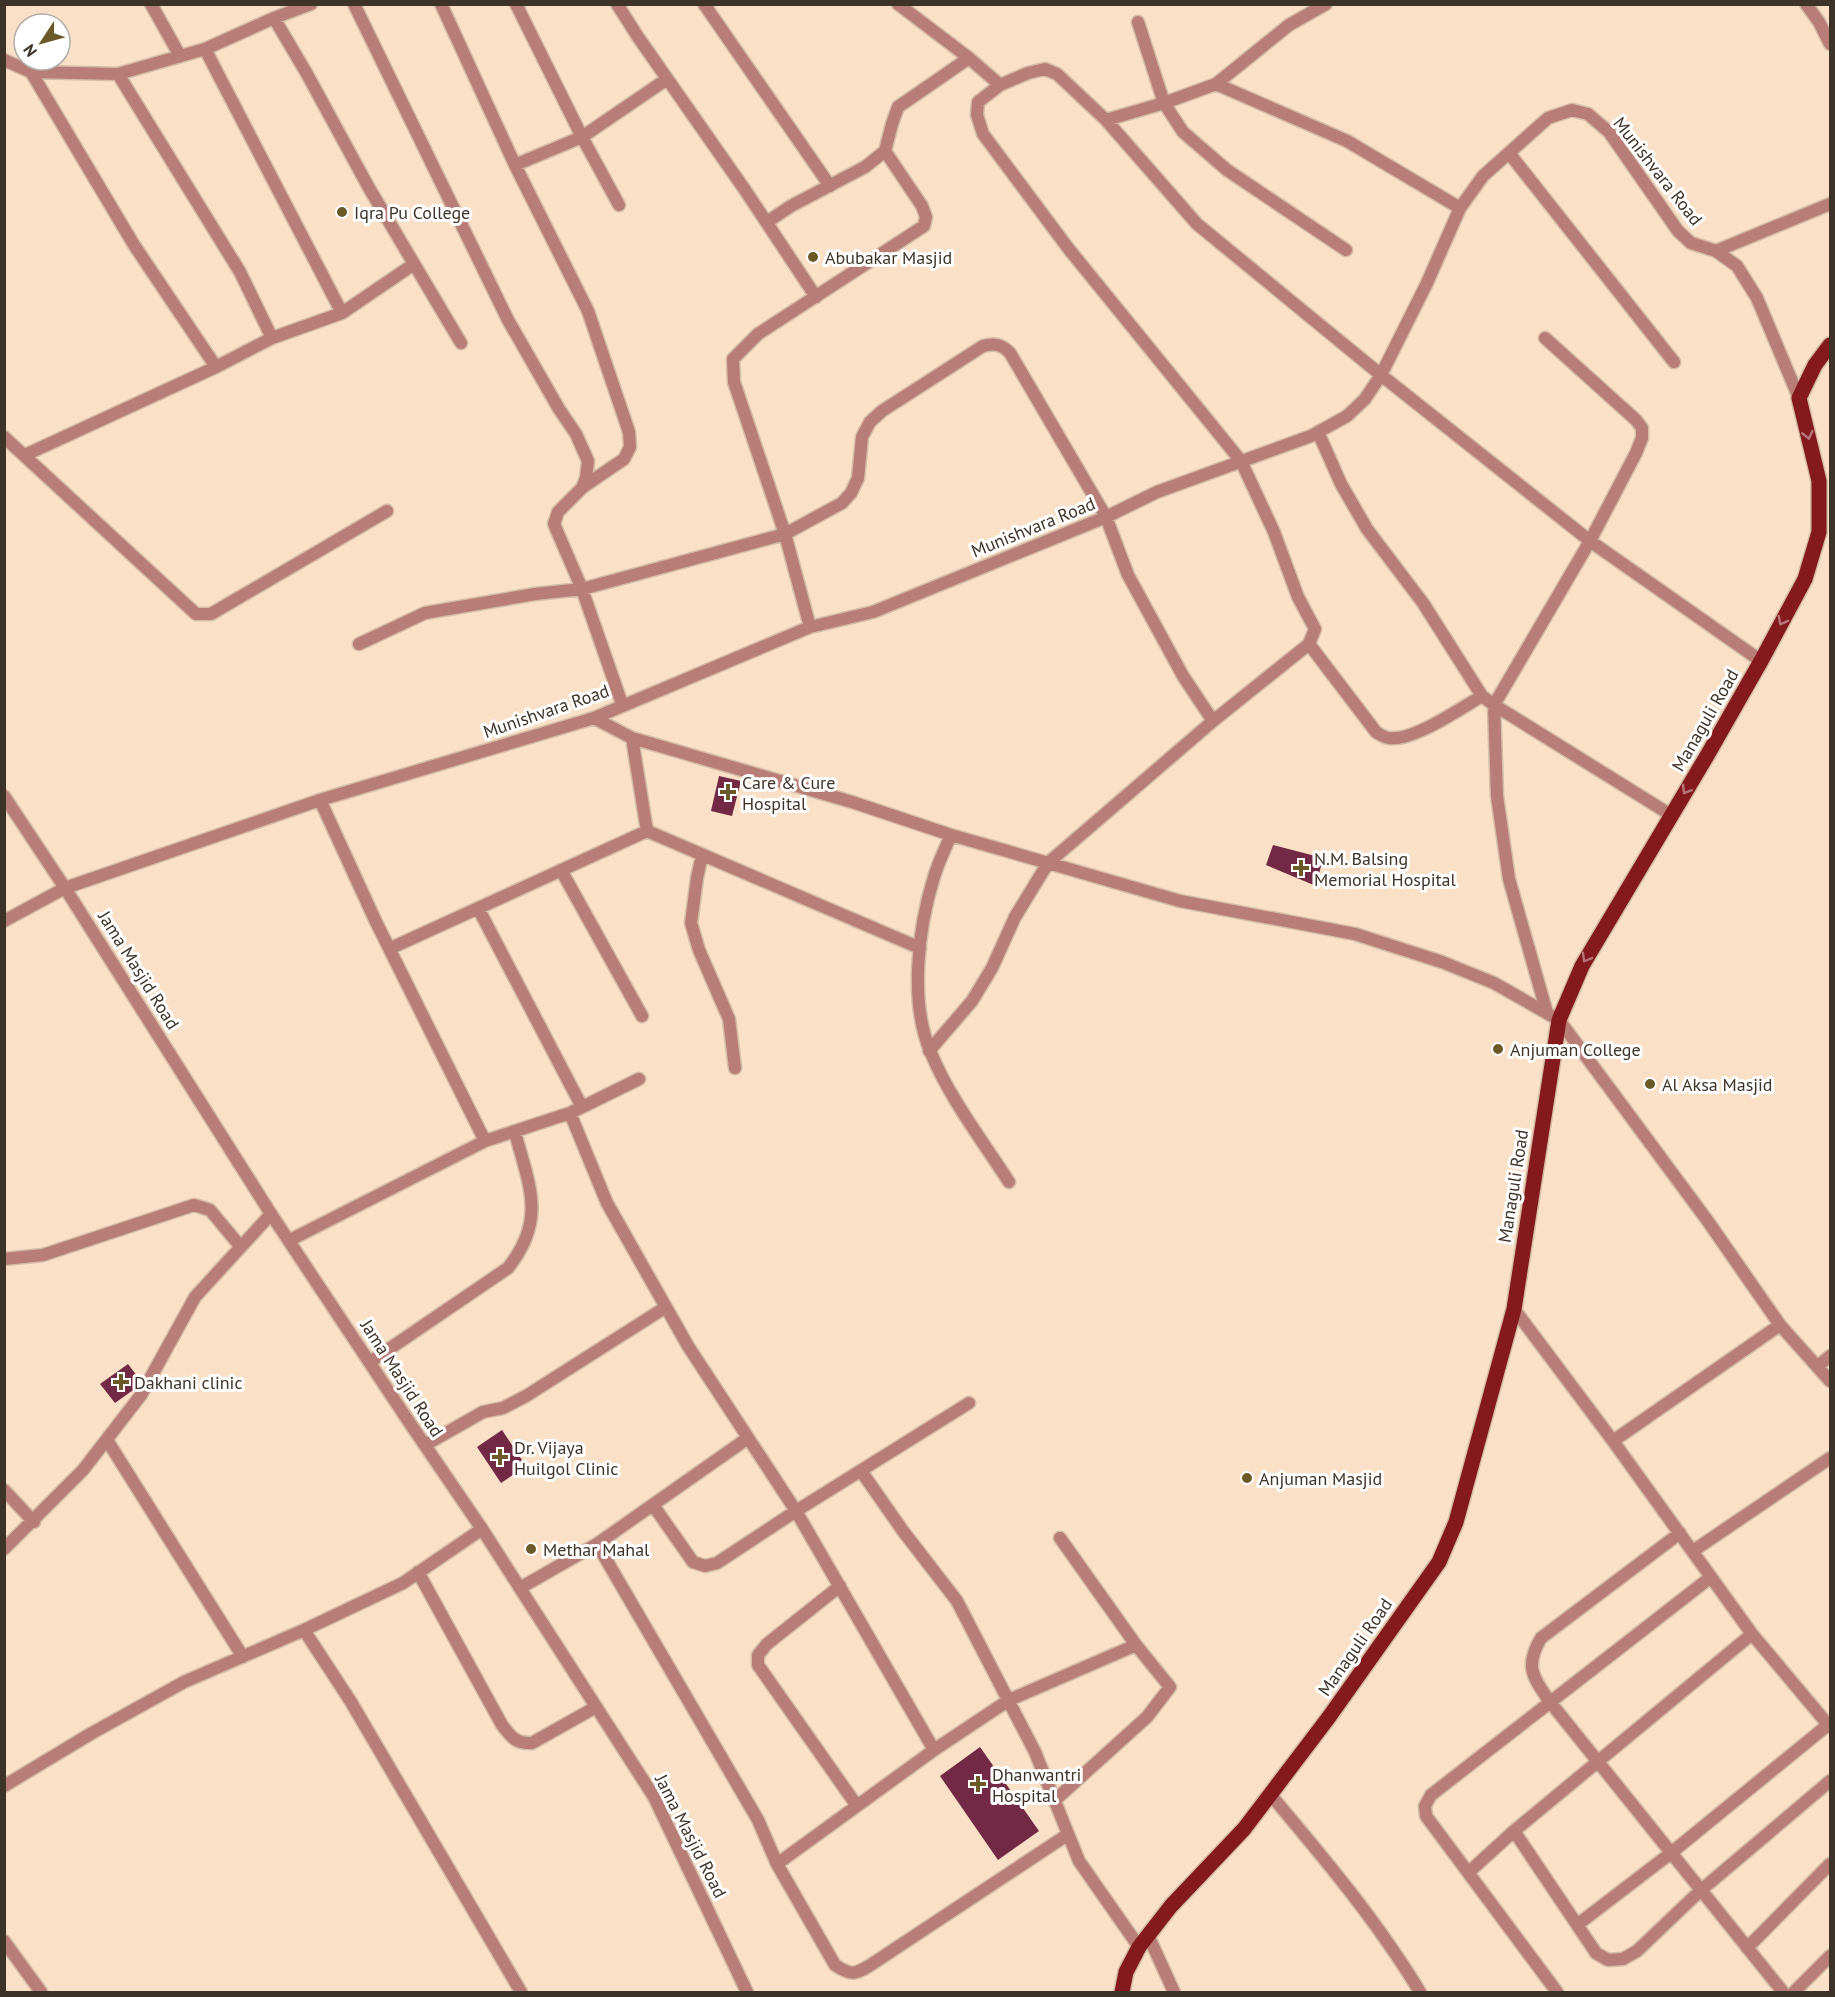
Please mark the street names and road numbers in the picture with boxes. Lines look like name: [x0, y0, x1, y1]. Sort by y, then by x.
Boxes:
street label: Munishvara Road: [1608, 112, 1708, 230]
street label: Munishvara Road: [968, 492, 1098, 562]
street label: Managuli Road: [1666, 665, 1744, 775]
street label: Munishvara Road: [480, 679, 612, 743]
street label: Jama Masjid Road: [93, 906, 185, 1034]
street label: Managuli Road: [1493, 1128, 1533, 1244]
street label: Jama Masjid Road: [355, 1314, 449, 1441]
street label: Managuli Road: [1313, 1594, 1397, 1700]
street label: Jama Masjid Road: [650, 1770, 732, 1902]

